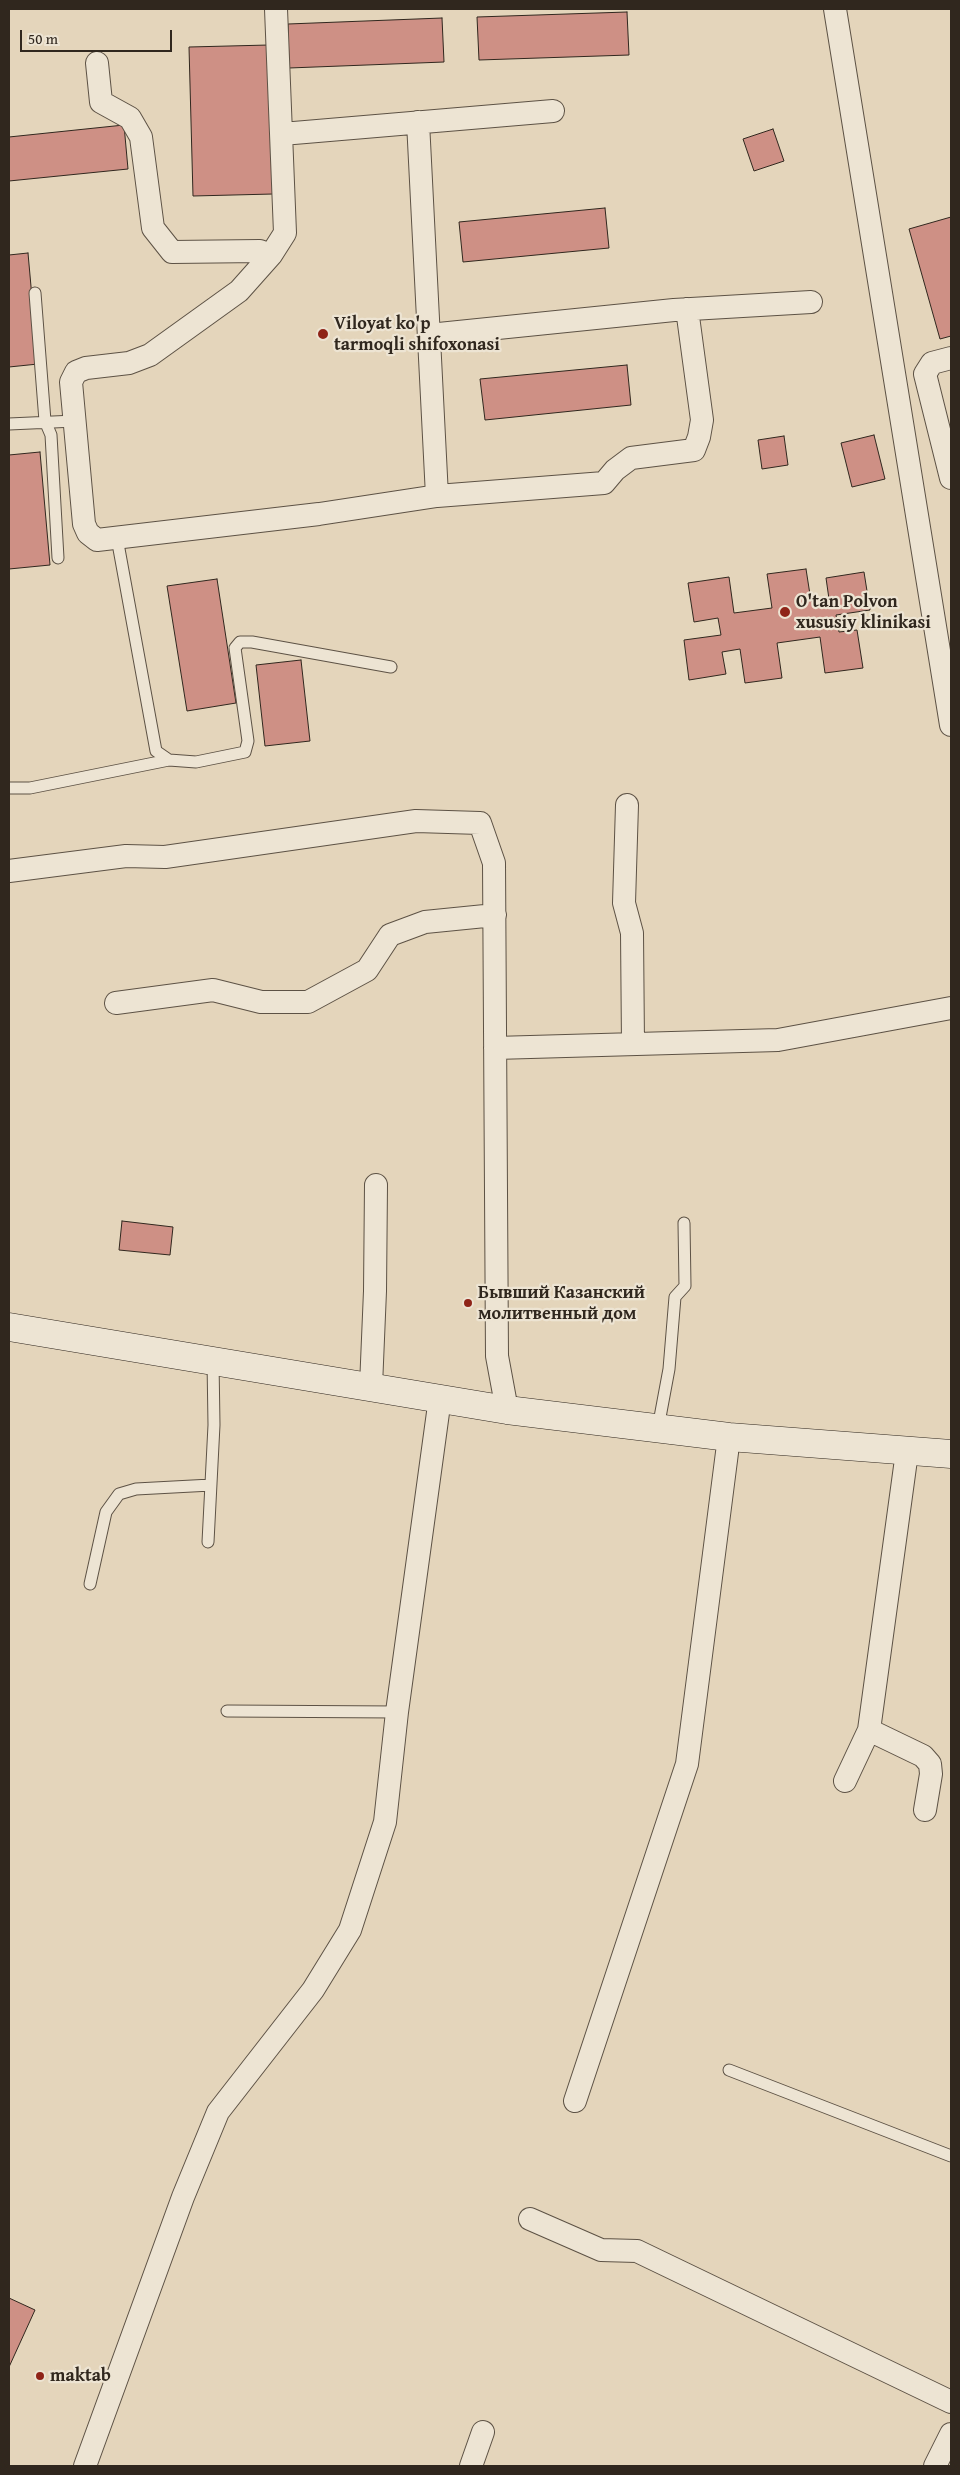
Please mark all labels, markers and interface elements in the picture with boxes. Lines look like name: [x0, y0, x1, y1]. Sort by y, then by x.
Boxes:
scale bar: [22, 20, 175, 52]
text: 50 m: [28, 28, 58, 49]
place label: Viloyat ko'p tarmoqli shifoxonasi: [334, 313, 500, 356]
marker: Viloyat ko'p tarmoqli shifoxonasi: [316, 327, 330, 341]
place label: O'tan Polvon xususiy klinikasi: [796, 591, 931, 634]
marker: O'tan Polvon xususiy klinikasi: [778, 605, 792, 619]
place label: Бывший Казанский молитвенный дом: [478, 1282, 645, 1325]
marker: Бывший Казанский молитвенный дом: [462, 1297, 474, 1309]
place label: maktab: [50, 2365, 111, 2387]
marker: maktab: [34, 2370, 46, 2382]

